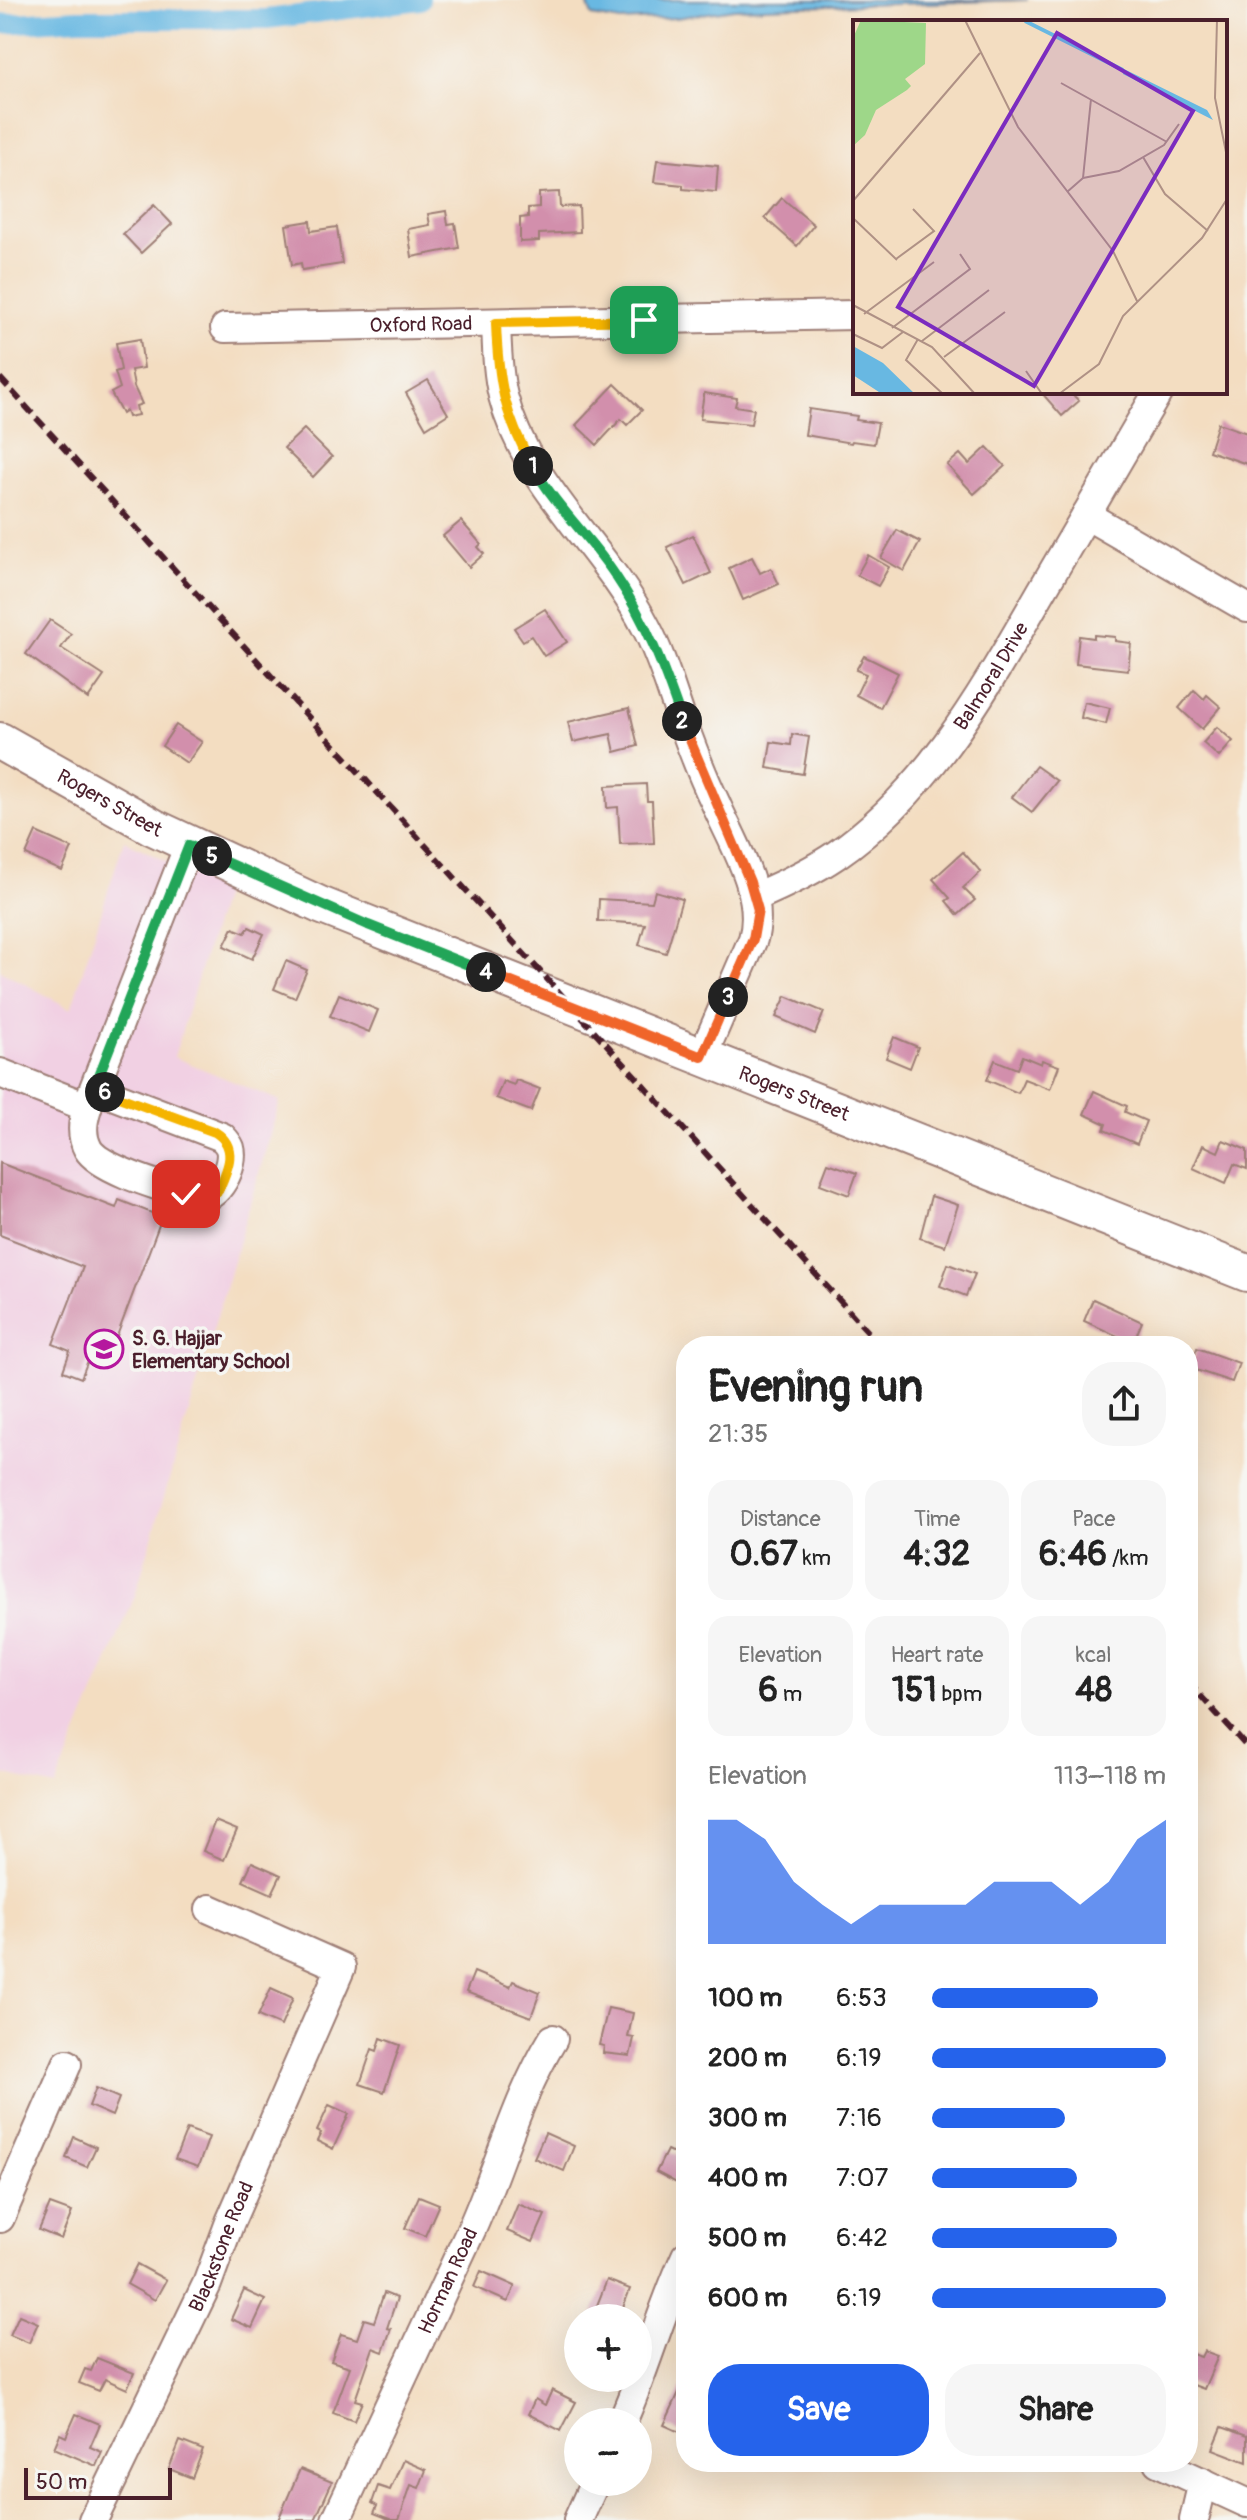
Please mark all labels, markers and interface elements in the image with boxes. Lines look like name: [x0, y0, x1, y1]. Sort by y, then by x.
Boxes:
inset map: [853, 20, 1227, 394]
pin: [610, 286, 678, 354]
icon: arrive: [622, 298, 666, 342]
street label: Oxford Road: [369, 311, 473, 338]
pin: 1: [513, 446, 553, 486]
text: 1: [529, 452, 537, 480]
street label: Balmoral Drive: [948, 618, 1034, 735]
pin: 2: [662, 701, 702, 741]
text: 2: [676, 707, 688, 735]
street label: Rogers Street: [52, 764, 167, 843]
pin: 5: [192, 836, 232, 876]
text: 5: [206, 842, 218, 870]
pin: 4: [466, 952, 506, 992]
text: 4: [480, 958, 492, 986]
pin: 3: [708, 977, 748, 1017]
text: 3: [722, 983, 734, 1011]
street label: Rogers Street: [735, 1060, 854, 1127]
pin: 6: [85, 1072, 125, 1112]
text: 6: [99, 1078, 111, 1106]
pin: [152, 1160, 220, 1228]
icon: check: [164, 1172, 208, 1216]
place label: S. G. Hajjar Elementary School: [132, 1326, 290, 1374]
school or university icon: S. G. Hajjar Elementary School: [83, 1328, 125, 1370]
text: Evening run: [708, 1360, 923, 1415]
button: share: [1082, 1362, 1166, 1446]
text: 21:35: [708, 1418, 768, 1450]
text: Distance: [740, 1505, 821, 1533]
text: Time: [914, 1505, 960, 1533]
text: Pace: [1072, 1505, 1115, 1533]
text: 0.67: [730, 1533, 798, 1576]
text: 4:32: [904, 1533, 970, 1576]
text: 6:46: [1039, 1533, 1107, 1576]
text: km: [798, 1544, 831, 1572]
text: /km: [1107, 1544, 1149, 1572]
text: Elevation: [738, 1641, 822, 1669]
text: Heart rate: [891, 1641, 983, 1669]
text: kcal: [1076, 1641, 1112, 1669]
text: 6: [758, 1669, 778, 1712]
text: 151: [892, 1669, 937, 1712]
text: 48: [1075, 1669, 1112, 1712]
text: m: [778, 1680, 802, 1708]
text: bpm: [937, 1680, 982, 1708]
text: Elevation: [708, 1760, 807, 1792]
text: 113–118 m: [1054, 1760, 1166, 1792]
text: 100 m: [708, 1982, 782, 2014]
text: 6:53: [836, 1982, 887, 2014]
text: 200 m: [708, 2042, 787, 2074]
text: 6:19: [836, 2042, 882, 2074]
text: 300 m: [708, 2102, 787, 2134]
text: 7:16: [836, 2102, 882, 2134]
text: 400 m: [708, 2162, 787, 2194]
text: 7:07: [836, 2162, 888, 2194]
street label: Blackstone Road: [183, 2178, 259, 2316]
text: 500 m: [708, 2222, 786, 2254]
text: 6:42: [836, 2222, 888, 2254]
street label: Horman Road: [412, 2224, 483, 2338]
text: 600 m: [708, 2282, 787, 2314]
text: 6:19: [836, 2282, 882, 2314]
map controls: [564, 2304, 652, 2496]
button: +: [564, 2304, 652, 2392]
button: Save: [708, 2364, 929, 2456]
button: Share: [945, 2364, 1166, 2456]
button: −: [564, 2408, 652, 2496]
scale bar: [24, 2464, 172, 2500]
text: 50 m: [36, 2468, 87, 2496]

